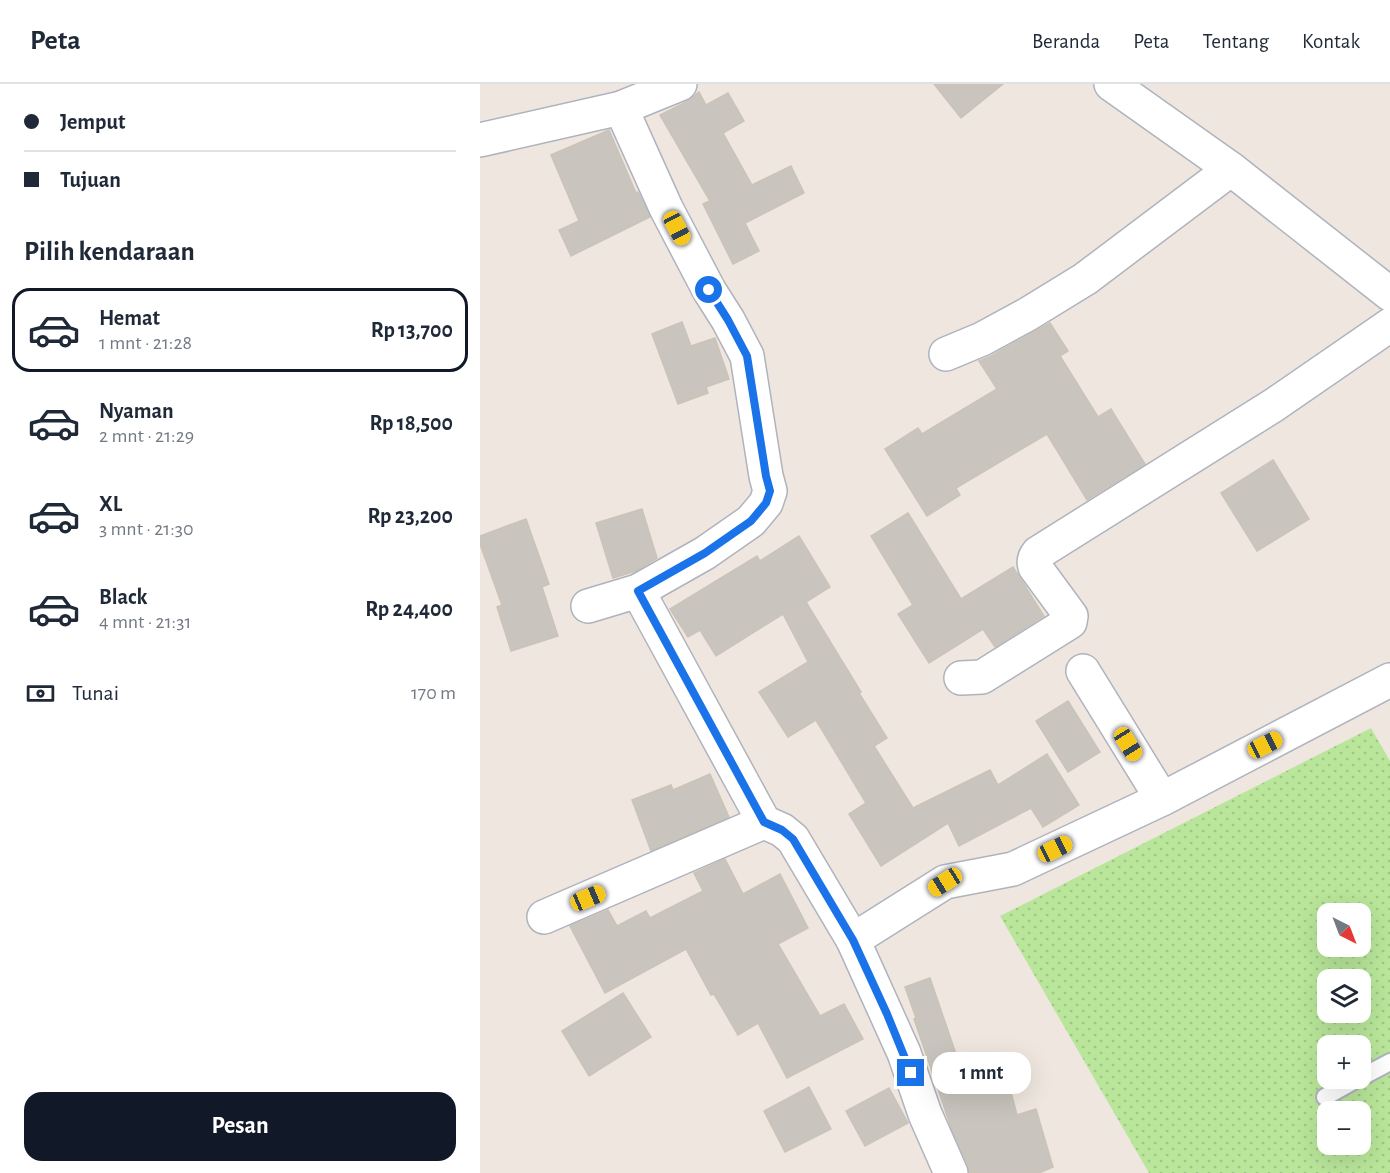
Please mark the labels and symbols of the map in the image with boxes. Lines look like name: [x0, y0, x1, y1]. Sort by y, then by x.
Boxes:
car: [661, 208, 693, 248]
route start: [695, 276, 722, 303]
car: [1111, 724, 1145, 764]
car: [1245, 729, 1285, 761]
car: [1035, 833, 1075, 865]
car: [925, 865, 965, 899]
car: [568, 883, 608, 913]
north arrow: [1317, 903, 1371, 957]
callout: 1 mnt: [932, 1052, 1031, 1094]
route end: [897, 1059, 924, 1086]

